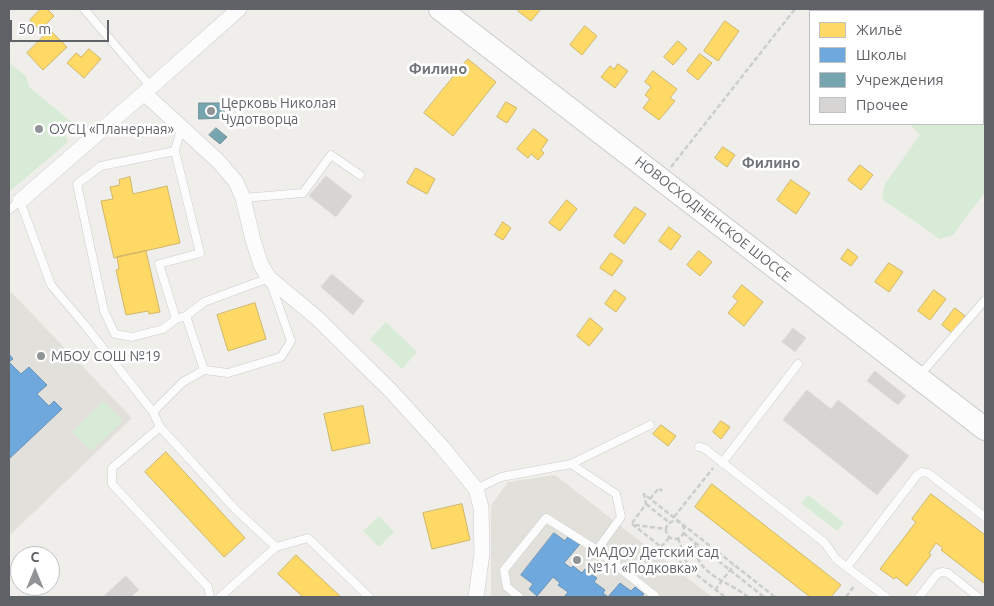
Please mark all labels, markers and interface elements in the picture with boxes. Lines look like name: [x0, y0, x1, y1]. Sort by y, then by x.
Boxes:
scale bar: [12, 10, 111, 42]
legend: [809, 10, 984, 125]
text: 50 m: [18, 20, 51, 37]
text: Жильё: [856, 21, 903, 38]
text: Школы: [856, 46, 907, 63]
district label: Филино: [409, 60, 467, 78]
text: Учреждения: [856, 71, 944, 88]
place label: Церковь Николая Чудотворца: [221, 95, 336, 128]
text: Прочее: [856, 96, 908, 113]
marker: Церковь Николая Чудотворца: [205, 105, 217, 117]
place label: ОУСЦ «Планерная»: [49, 121, 174, 137]
marker: ОУСЦ «Планерная»: [33, 123, 45, 135]
street label: НОВОСХОДНЕНСКОЕ ШОССЕ: [632, 153, 794, 285]
district label: Филино: [742, 154, 800, 172]
place label: МБОУ СОШ №19: [51, 348, 161, 364]
marker: МБОУ СОШ №19: [35, 350, 47, 362]
place label: МАДОУ Детский сад №11 «Подковка»: [587, 544, 719, 576]
north arrow: [10, 546, 60, 596]
text: С: [31, 549, 39, 565]
marker: МАДОУ Детский сад №11 «Подковка»: [571, 554, 583, 566]

